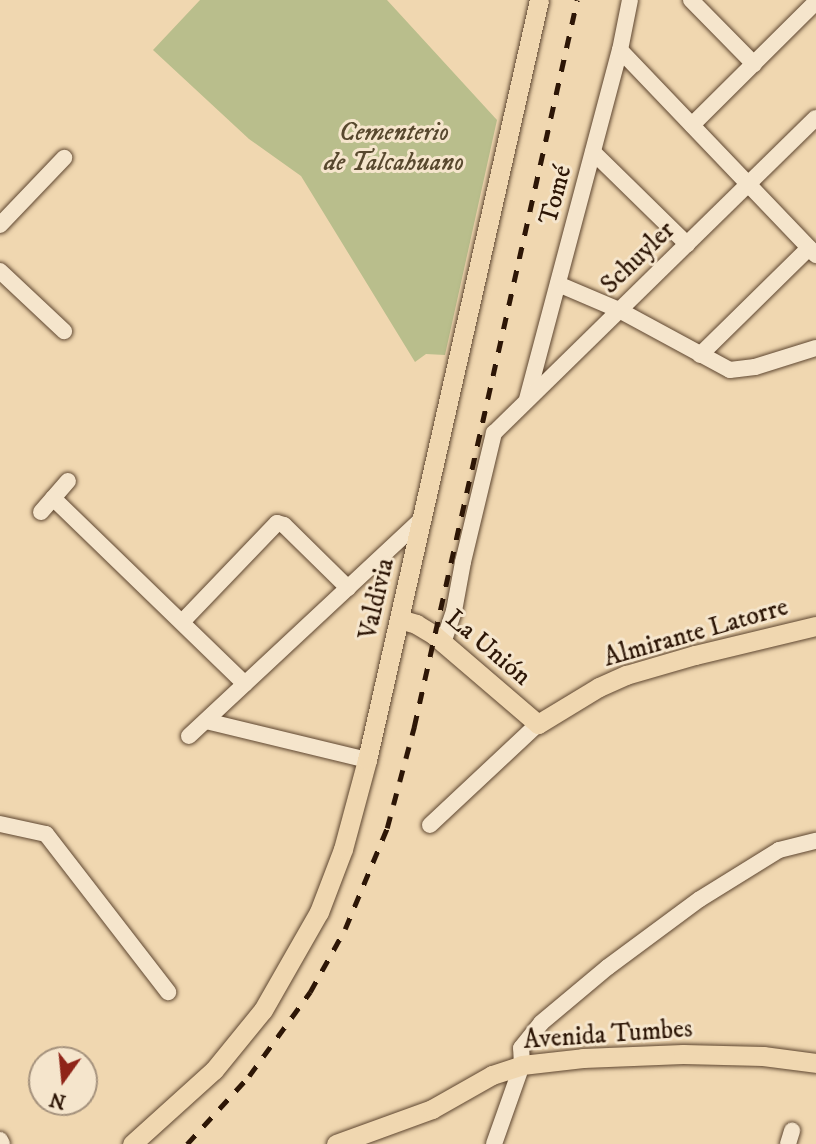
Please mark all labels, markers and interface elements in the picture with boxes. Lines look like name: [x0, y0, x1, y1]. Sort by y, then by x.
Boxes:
park label: Cementerio de Talcahuano: [324, 117, 464, 178]
street label: Tomé: [533, 162, 579, 228]
street label: Schuyler: [594, 215, 682, 301]
street label: Valdivia: [353, 555, 401, 643]
street label: Almirante Latorre: [600, 592, 792, 674]
street label: La Unión: [439, 603, 537, 693]
street label: Avenida Tumbes: [522, 1014, 694, 1056]
north arrow: [28, 1046, 98, 1116]
text: N: [47, 1087, 68, 1113]

